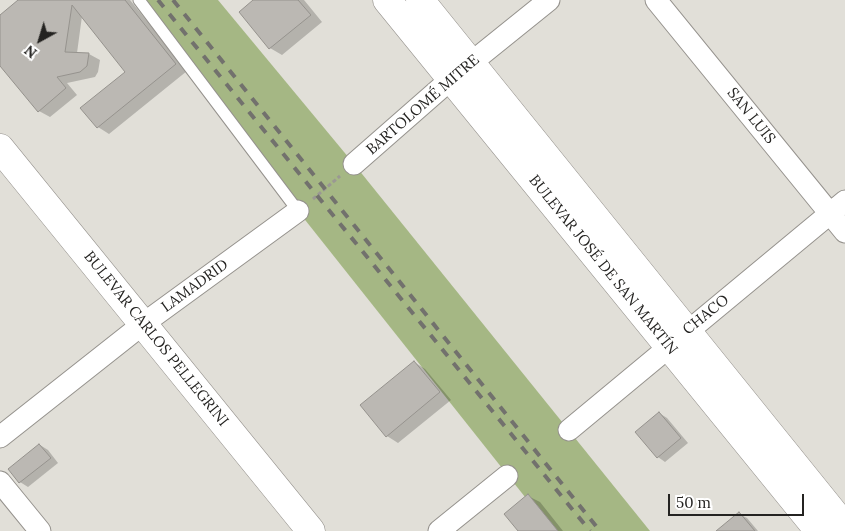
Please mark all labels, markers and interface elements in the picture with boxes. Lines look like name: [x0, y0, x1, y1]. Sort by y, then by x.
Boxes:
north arrow: [15, 15, 65, 65]
text: N: [21, 41, 40, 62]
street label: BARTOLOMÉ MITRE: [363, 51, 483, 159]
street label: SAN LUIS: [723, 84, 779, 148]
street label: BULEVAR JOSÉ DE SAN MARTÍN: [525, 172, 681, 358]
street label: BULEVAR CARLOS PELLEGRINI: [80, 248, 232, 430]
street label: LAMADRID: [158, 256, 232, 316]
street label: CHACO: [679, 291, 733, 339]
scale bar: [670, 484, 806, 516]
text: 50 m: [676, 493, 711, 512]

